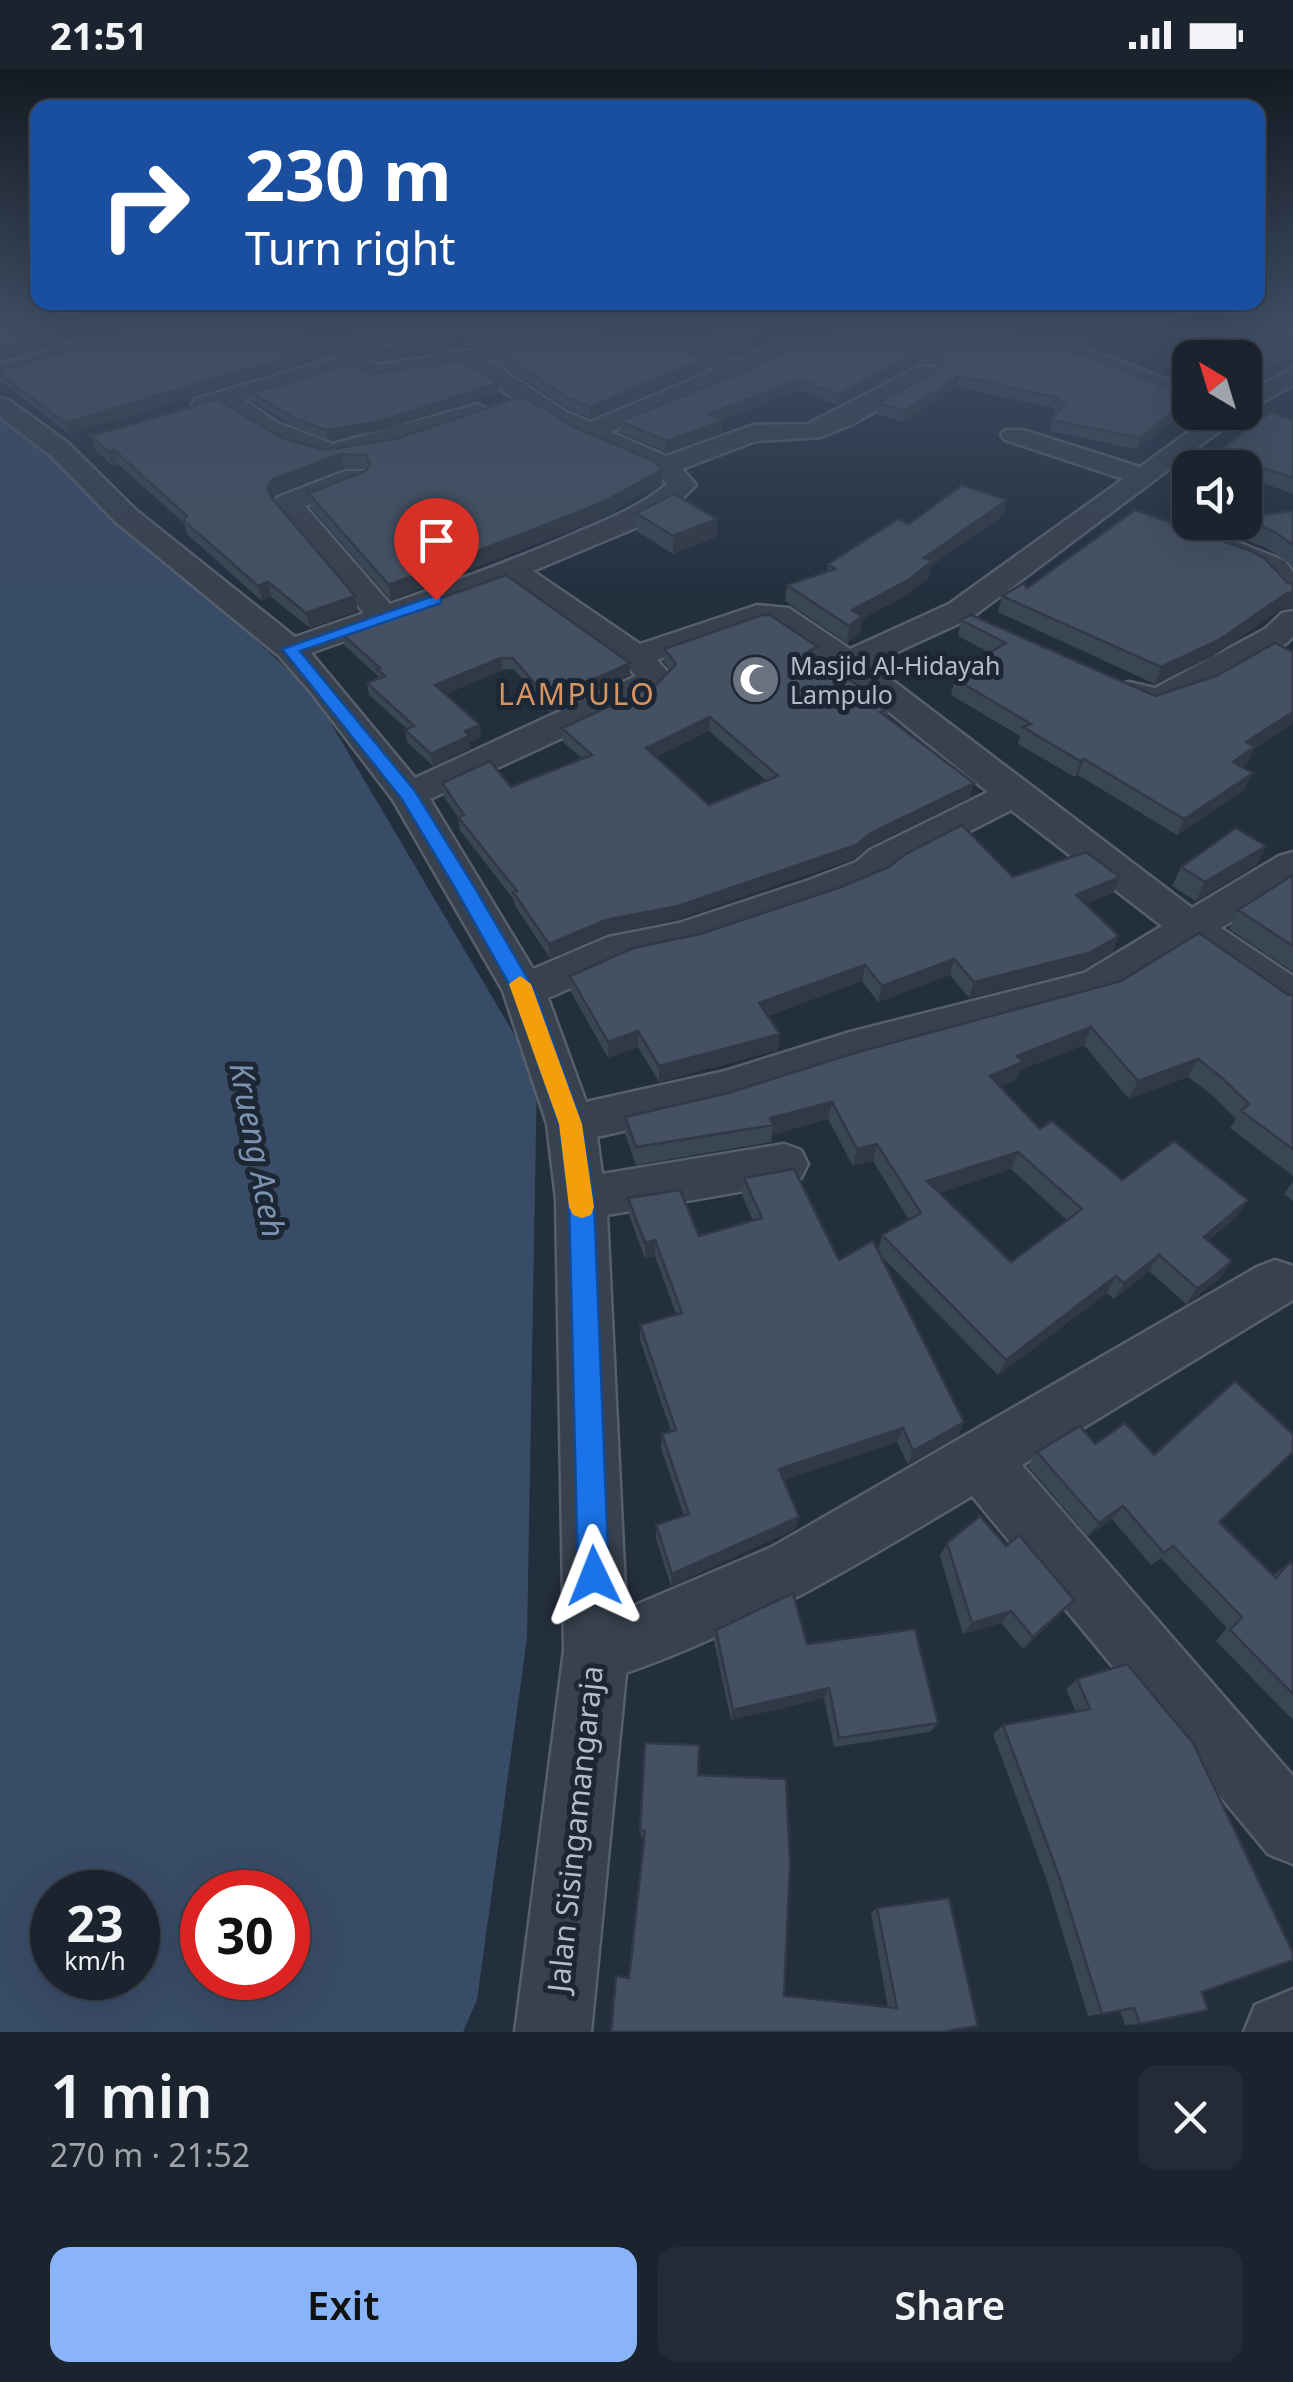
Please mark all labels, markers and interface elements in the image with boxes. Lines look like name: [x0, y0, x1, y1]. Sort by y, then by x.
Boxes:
text: 21:51: [50, 9, 148, 61]
text: 230 m: [245, 126, 452, 222]
icon: right: [80, 140, 210, 270]
text: Turn right: [245, 217, 456, 278]
north arrow: [1172, 340, 1262, 430]
map controls: [1172, 340, 1262, 540]
button: sound: [1172, 450, 1262, 540]
pin: [394, 498, 479, 601]
icon: arrive: [409, 513, 464, 568]
place label: Masjid Al-Hidayah Lampulo: [790, 648, 1001, 711]
mosque icon: Masjid Al-Hidayah Lampulo: [729, 654, 781, 706]
district label: LAMPULO: [498, 673, 656, 714]
water label: Krueng Aceh: [220, 1058, 297, 1241]
position arrow: [542, 1524, 646, 1628]
street label: Jalan Sisingamangaraja: [537, 1664, 612, 1997]
speed limit sign: 30: [180, 1870, 310, 2000]
text: 23: [66, 1889, 124, 1957]
text: km/h: [64, 1943, 126, 1977]
text: 1 min: [50, 2054, 213, 2136]
button: close: [1138, 2065, 1243, 2170]
text: 270 m · 21:52: [50, 2133, 250, 2176]
button: Exit: [50, 2247, 637, 2362]
button: Share: [657, 2247, 1243, 2362]

